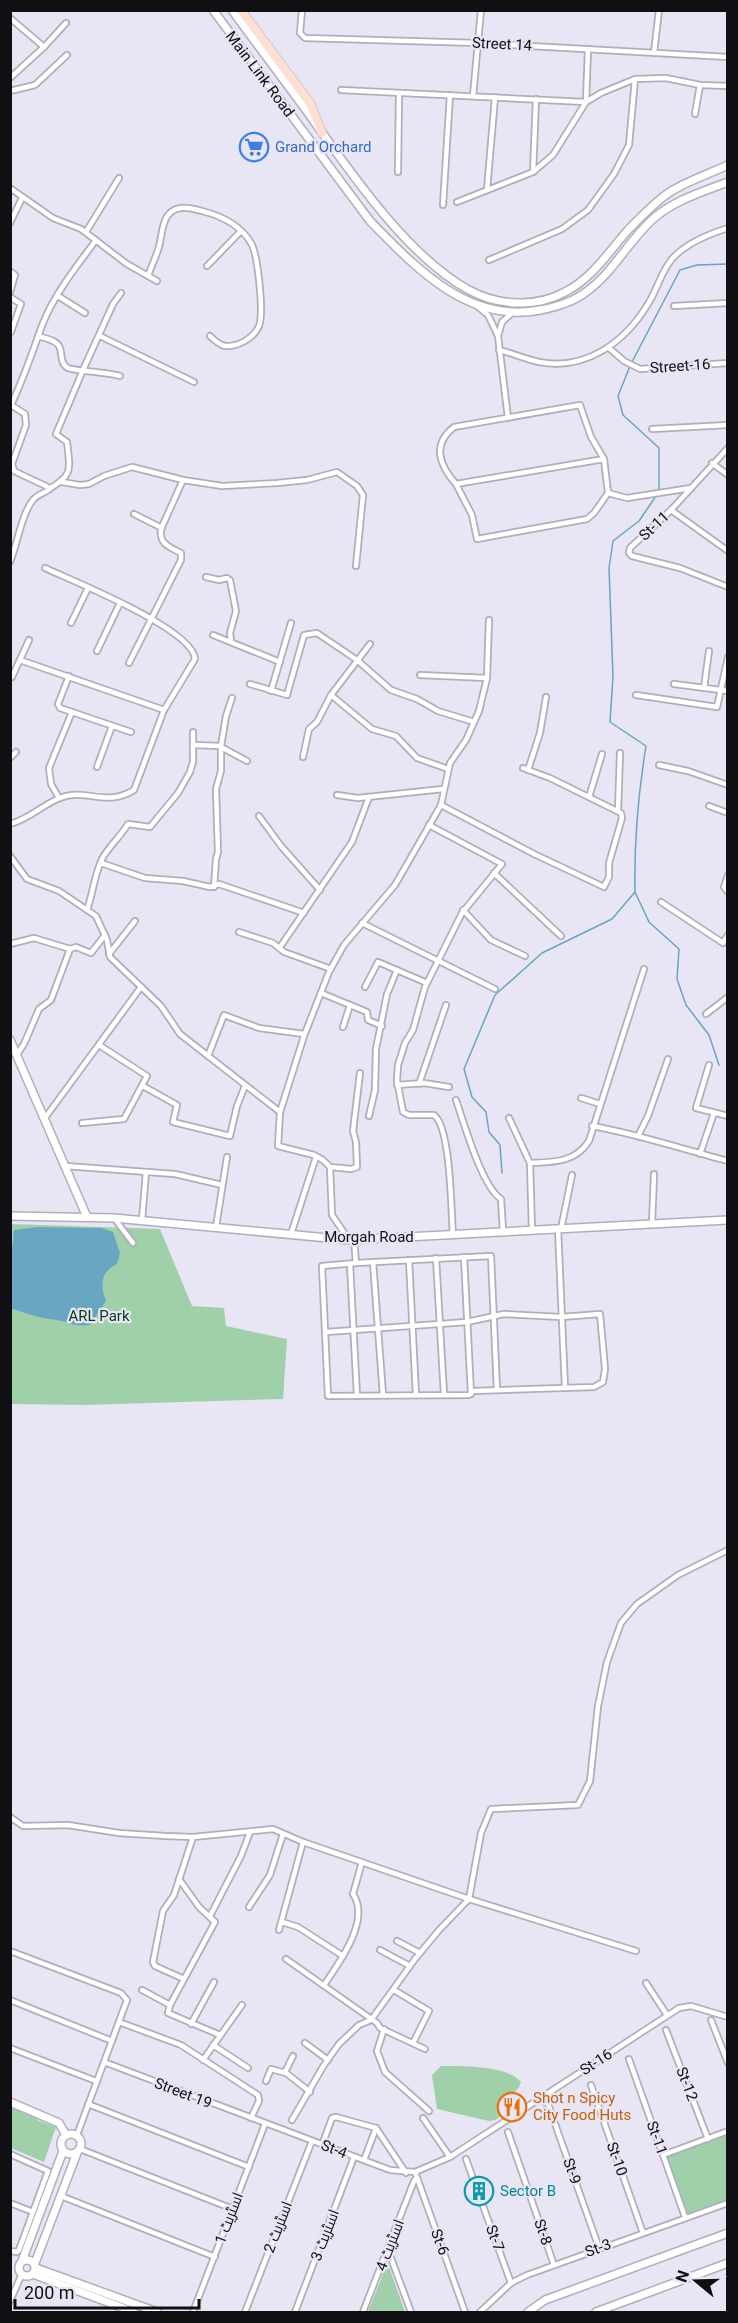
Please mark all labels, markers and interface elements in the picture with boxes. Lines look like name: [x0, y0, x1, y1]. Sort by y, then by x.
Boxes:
street label: Main Link Road: [222, 28, 298, 120]
street label: Street 14: [471, 33, 533, 55]
supermarket icon: Grand Orchard: [238, 131, 270, 163]
place label: Grand Orchard: [275, 138, 372, 156]
street label: Street-16: [649, 355, 711, 377]
street label: St-11: [635, 508, 673, 544]
street label: Morgah Road: [324, 1228, 414, 1246]
park label: ARL Park: [68, 1307, 130, 1325]
street label: St-16: [576, 2045, 616, 2079]
street label: St-12: [672, 2065, 702, 2103]
street label: Street 19: [152, 2074, 214, 2112]
place label: Shot n Spicy City Food Huts: [533, 2089, 631, 2124]
restaurant icon: Shot n Spicy City Food Huts: [496, 2091, 528, 2123]
street label: St-11: [643, 2119, 671, 2157]
street label: St-4: [318, 2136, 350, 2162]
street label: St-10: [603, 2140, 631, 2178]
street label: St-9: [559, 2156, 585, 2186]
building icon: Sector B: [463, 2175, 495, 2207]
place label: Sector B: [500, 2182, 556, 2200]
street label: اسٹریٹ 1: [211, 2190, 247, 2246]
street label: اسٹریٹ 2: [260, 2199, 296, 2255]
street label: اسٹریٹ 3: [307, 2207, 343, 2263]
street label: اسٹریٹ 4: [372, 2217, 408, 2273]
street label: St-8: [530, 2217, 556, 2247]
street label: St-7: [482, 2223, 508, 2253]
street label: St-6: [427, 2227, 453, 2257]
street label: St-3: [583, 2235, 613, 2261]
north arrow: [666, 2251, 726, 2311]
text: N: [671, 2268, 693, 2285]
scale bar: [15, 2272, 200, 2310]
text: 200 m: [24, 2282, 75, 2303]

